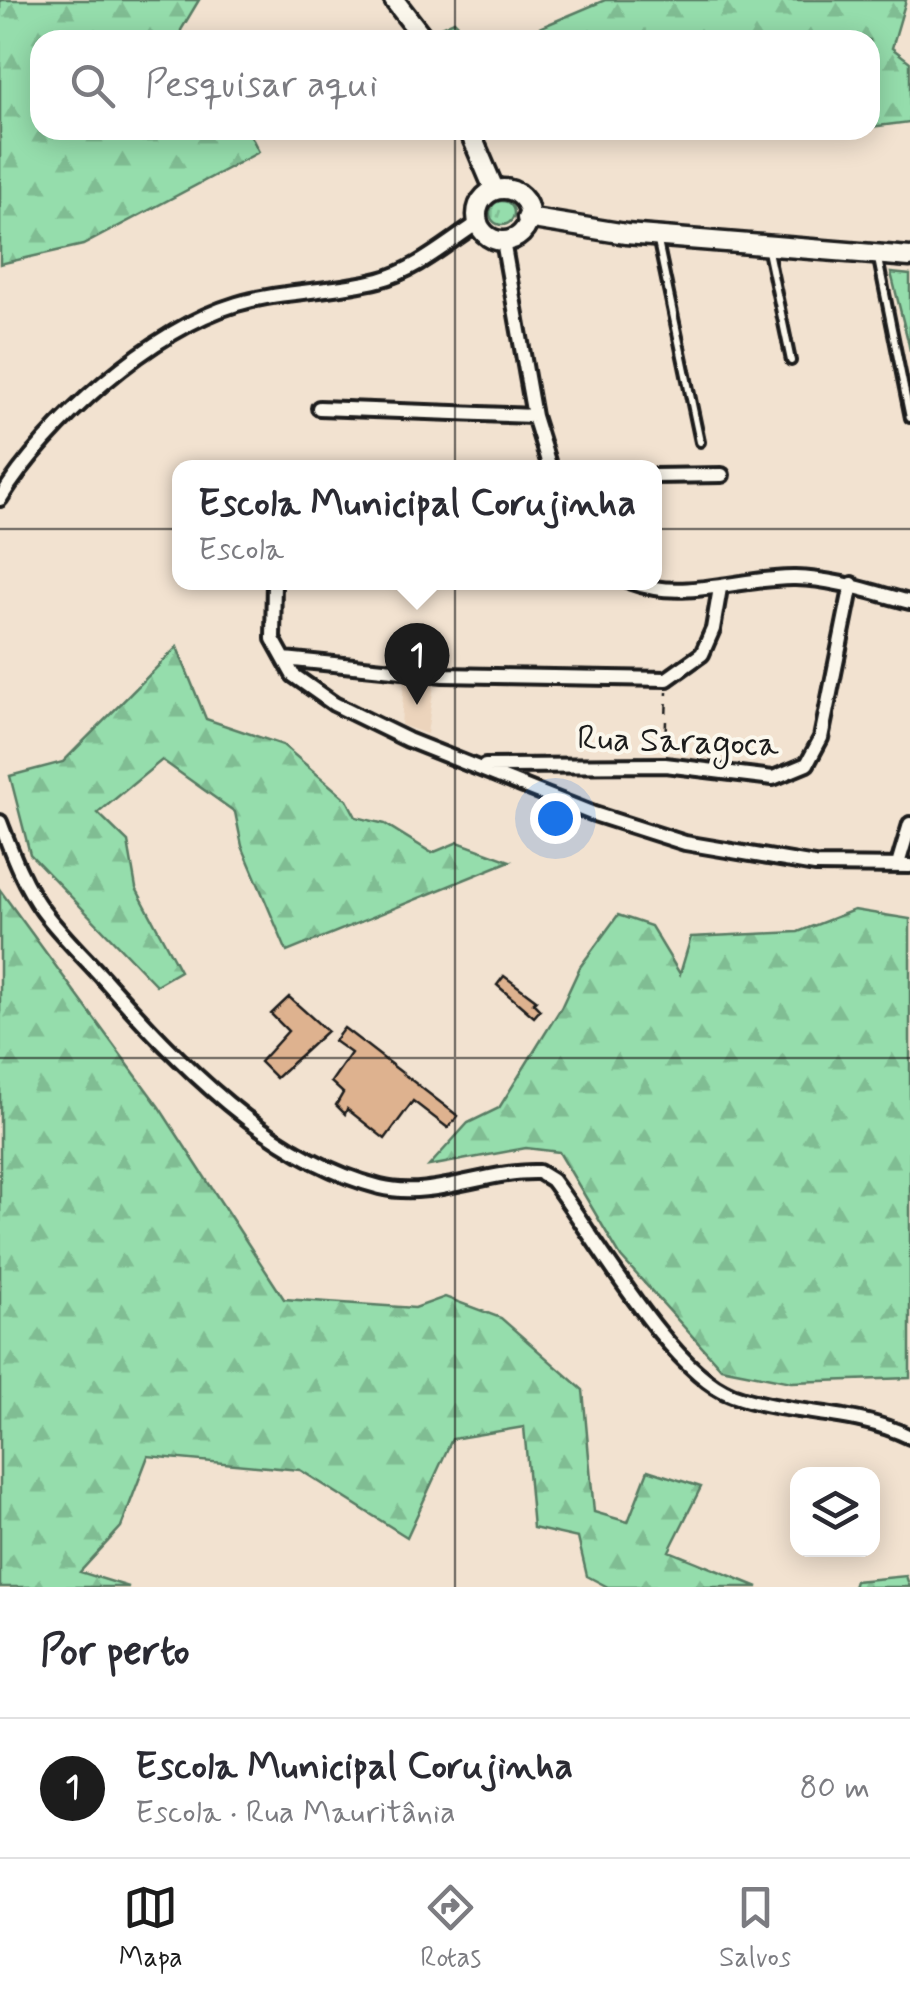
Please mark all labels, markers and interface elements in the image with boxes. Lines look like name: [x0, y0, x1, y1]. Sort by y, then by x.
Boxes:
search box: [30, 30, 880, 140]
icon: search: [65, 58, 120, 113]
text: Pesquisar aqui: [145, 61, 378, 110]
popup: [172, 460, 662, 590]
text: Escola Municipal Corujinha: [198, 480, 636, 529]
text: Escola: [198, 529, 284, 571]
pin: 1: [384, 622, 450, 705]
street label: Rua Saragoca: [576, 715, 781, 772]
your location: [530, 793, 581, 844]
map controls: [790, 1467, 880, 1557]
button: layers: [790, 1467, 880, 1557]
text: Por perto: [40, 1625, 190, 1680]
text: Escola Municipal Corujinha: [135, 1743, 573, 1792]
text: 1: [65, 1767, 80, 1809]
text: 80 m: [800, 1767, 870, 1809]
text: Escola · Rua Mauritânia: [135, 1792, 456, 1834]
tab: Mapa: [119, 1880, 183, 1977]
tab: Rotas: [420, 1880, 481, 1977]
tab: Salvos: [719, 1880, 791, 1977]

